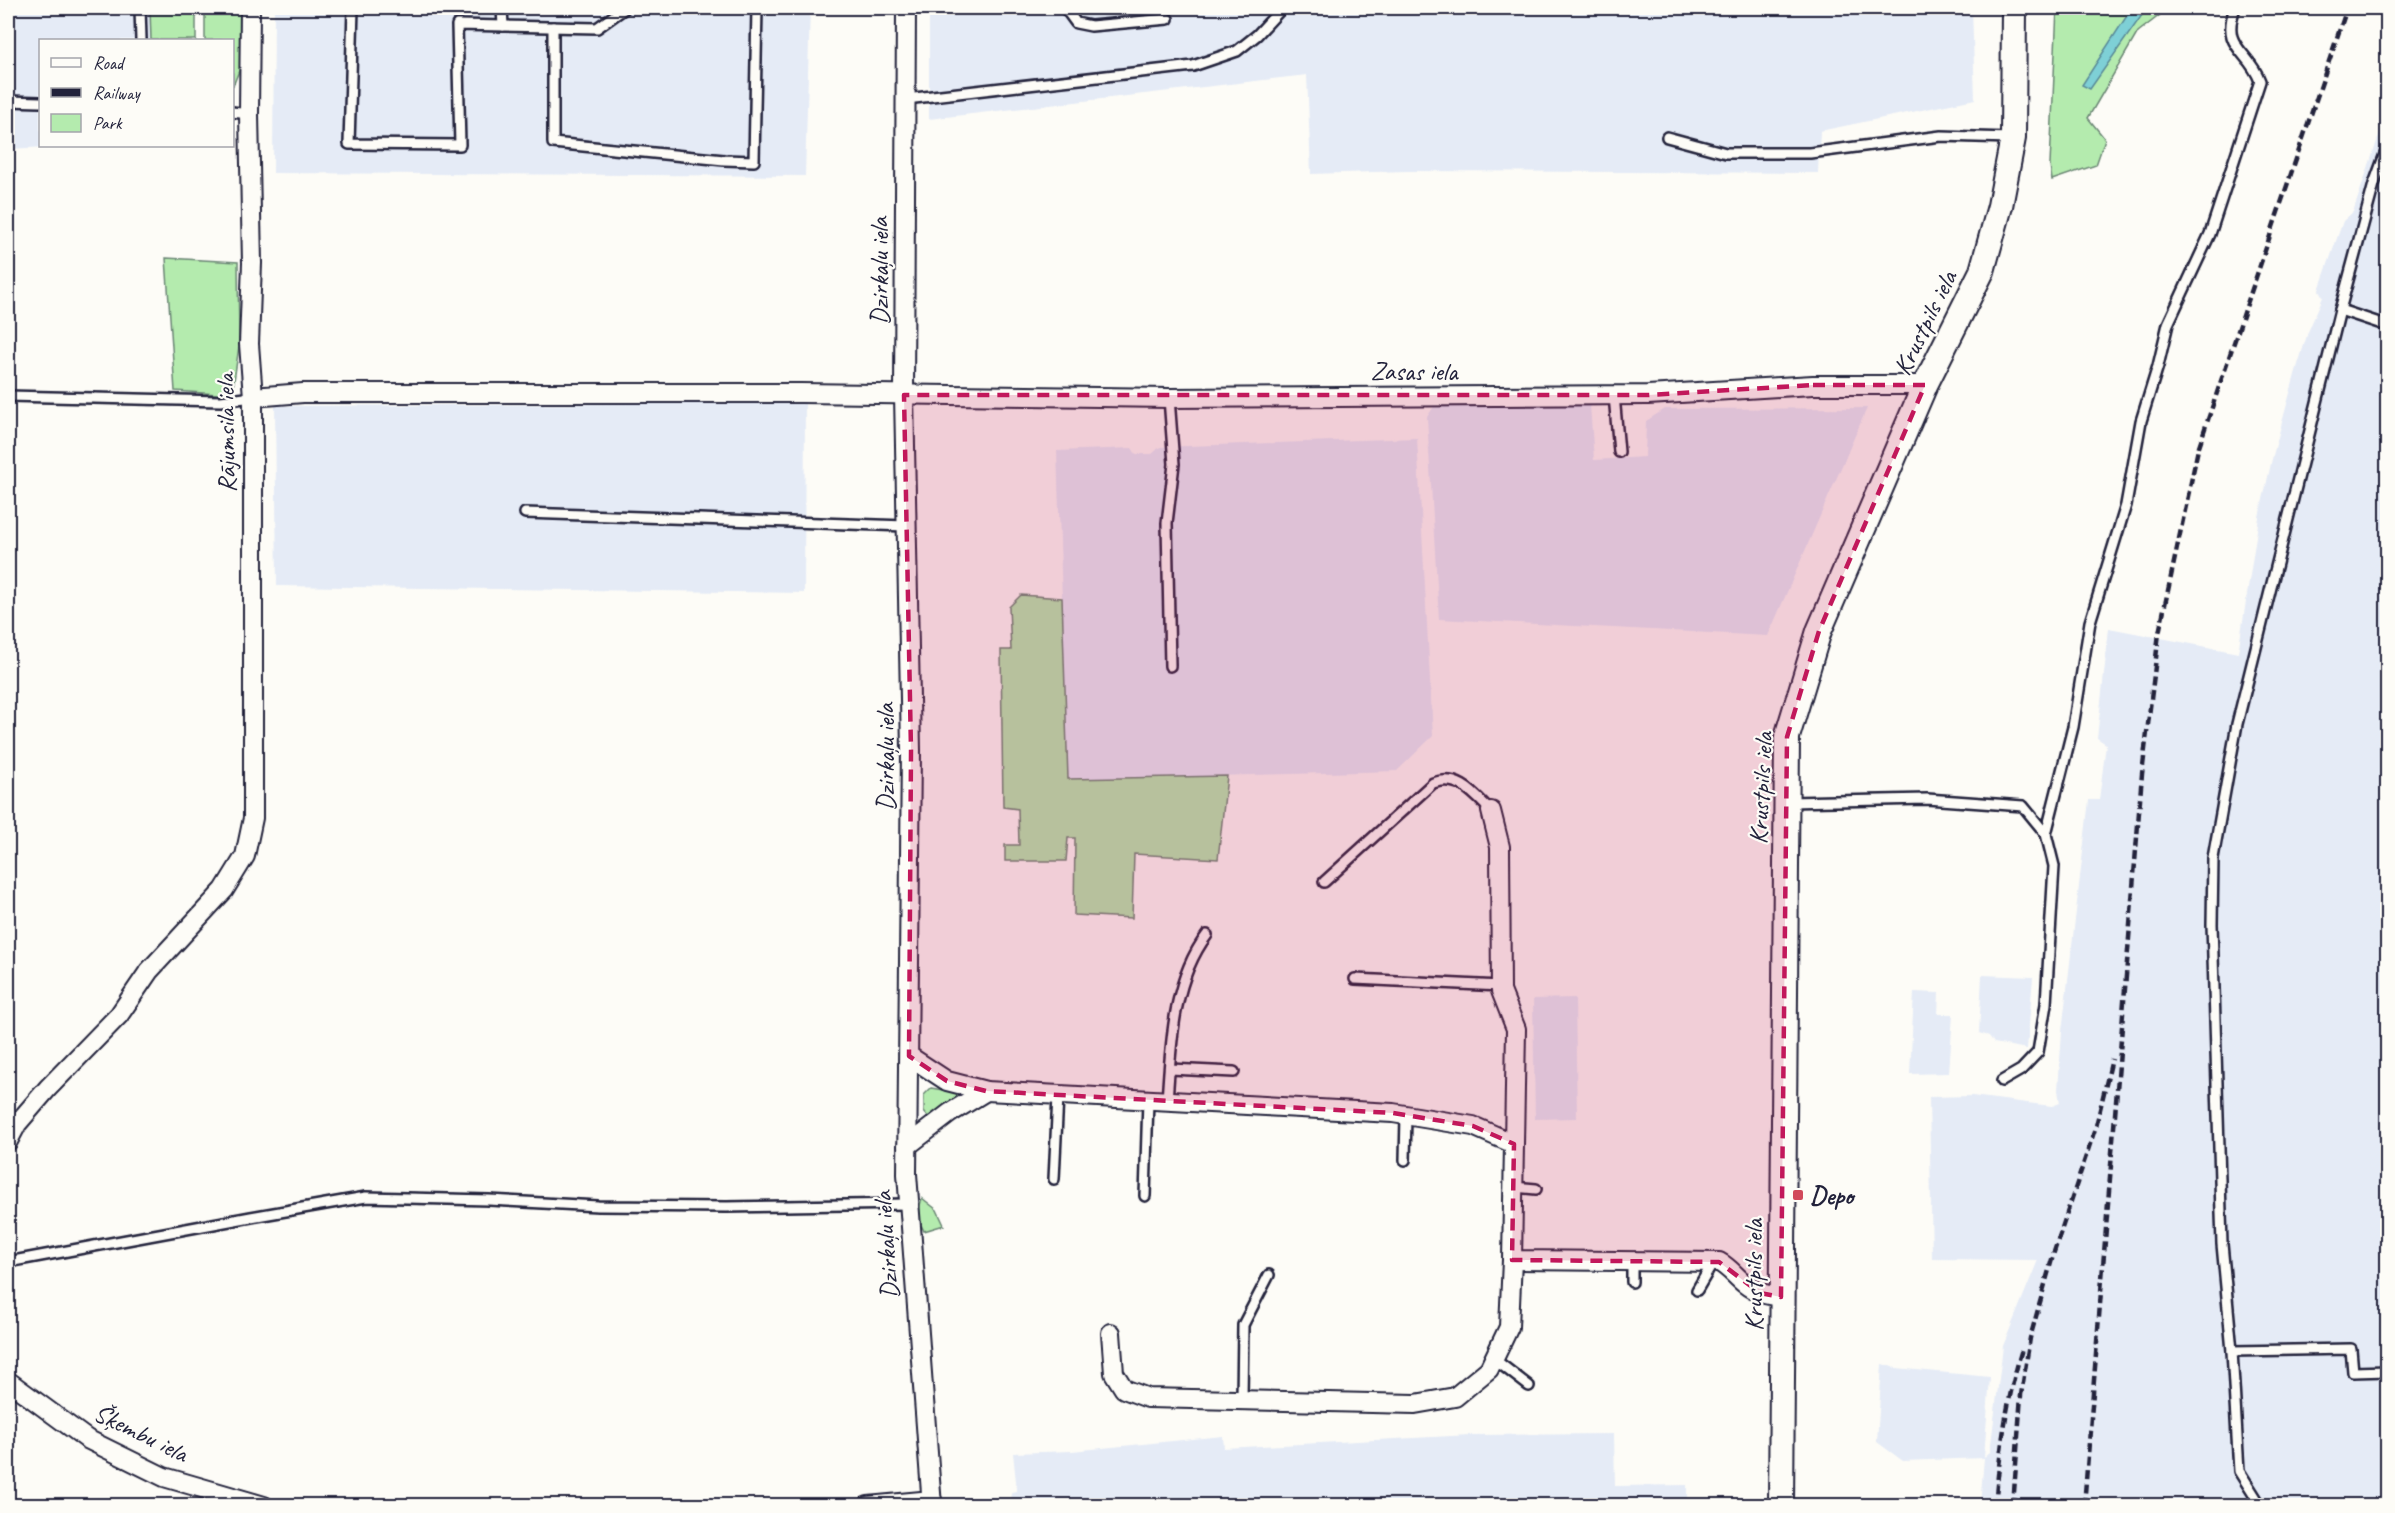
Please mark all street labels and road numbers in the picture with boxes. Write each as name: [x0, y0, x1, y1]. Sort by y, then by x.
street label: Dzirkaļu iela: [863, 215, 896, 325]
street label: Krustpils iela: [1886, 264, 1965, 381]
street label: Zasas iela: [1371, 355, 1459, 388]
street label: Rājumsila iela: [208, 371, 244, 493]
street label: Dzirkaļu iela: [869, 701, 902, 811]
street label: Krustpils iela: [1742, 730, 1780, 845]
street label: Dzirkaļu iela: [866, 1188, 906, 1300]
street label: Krustpils iela: [1737, 1217, 1770, 1331]
street label: Šķembu iela: [89, 1396, 195, 1471]

